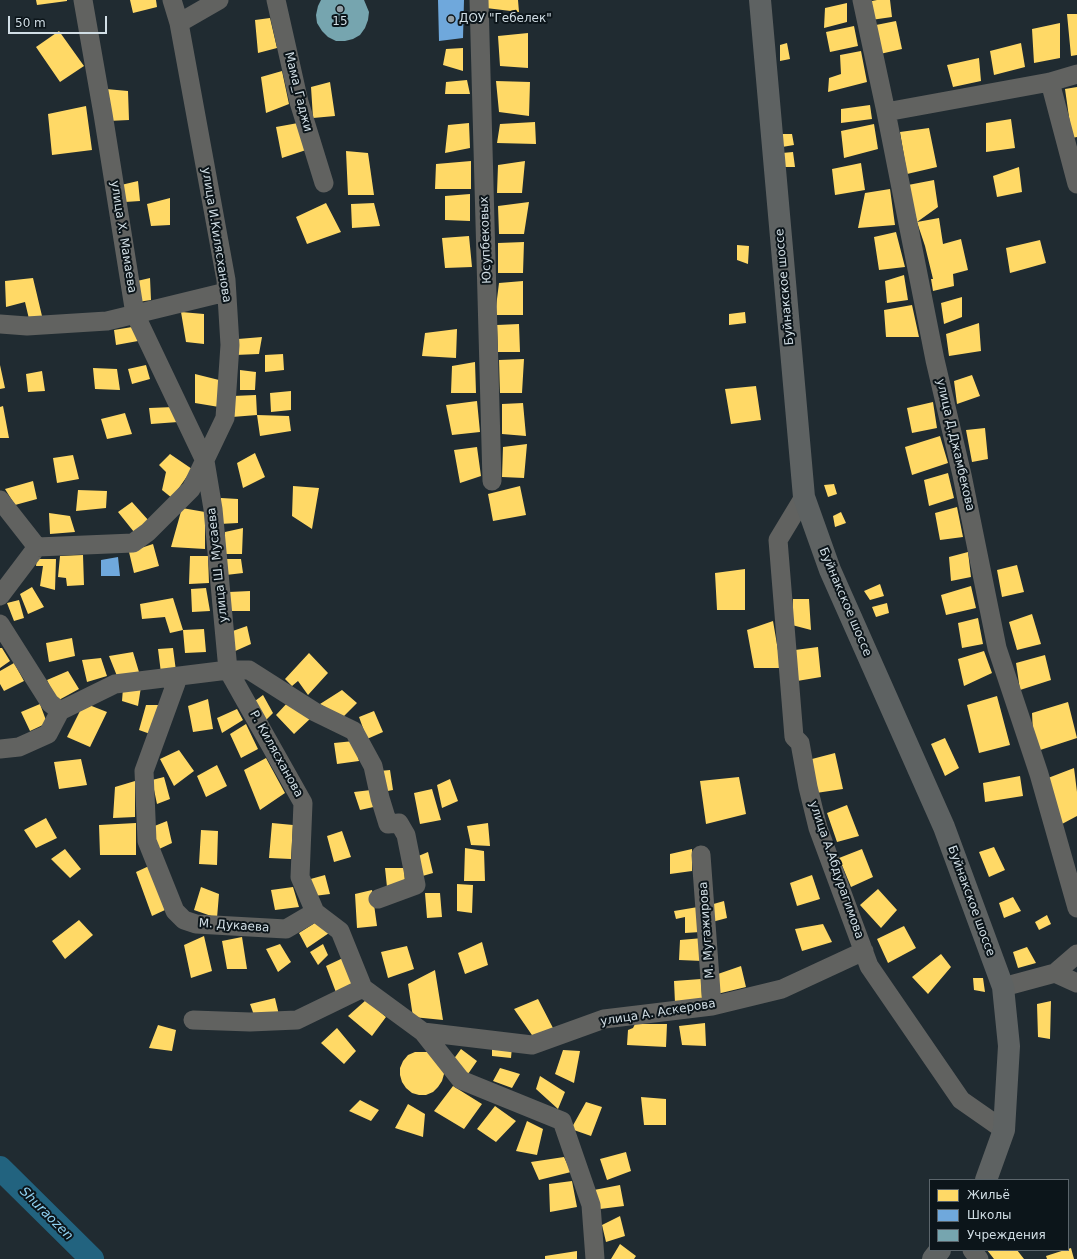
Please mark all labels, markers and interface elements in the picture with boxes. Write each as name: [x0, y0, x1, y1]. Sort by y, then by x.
marker: 15: [335, 4, 345, 14]
scale bar: [10, 8, 109, 34]
place label: ДОУ "Гебелек": [459, 12, 552, 26]
marker: ДОУ "Гебелек": [446, 14, 456, 24]
place label: 15: [332, 15, 348, 29]
text: 50 m: [15, 16, 46, 30]
street label: Мама_Гаджи: [281, 51, 315, 133]
street label: улица И.Килясханова: [198, 166, 234, 304]
street label: улица Х. Мамаева: [107, 180, 139, 294]
street label: Юсупбековых: [477, 196, 495, 284]
street label: Буйнакское шоссе: [773, 228, 797, 346]
street label: улица Д.Джамбекова: [933, 377, 977, 513]
street label: улица Ш. Мусаева: [205, 507, 231, 623]
street label: Буйнакское шоссе: [816, 545, 874, 659]
street label: Р. Килясханова: [246, 708, 306, 800]
street label: улица А.Абдурагимова: [806, 799, 866, 941]
street label: Буйнакское шоссе: [944, 844, 998, 958]
street label: М. Мугажирова: [696, 881, 718, 979]
street label: М. Дукаева: [198, 916, 270, 936]
street label: улица А. Аскерова: [599, 997, 717, 1029]
legend: [929, 1179, 1069, 1251]
water label: Shuraozen: [16, 1184, 76, 1244]
text: Жильё: [967, 1188, 1010, 1202]
text: Школы: [967, 1208, 1012, 1222]
text: Учреждения: [967, 1228, 1046, 1242]

